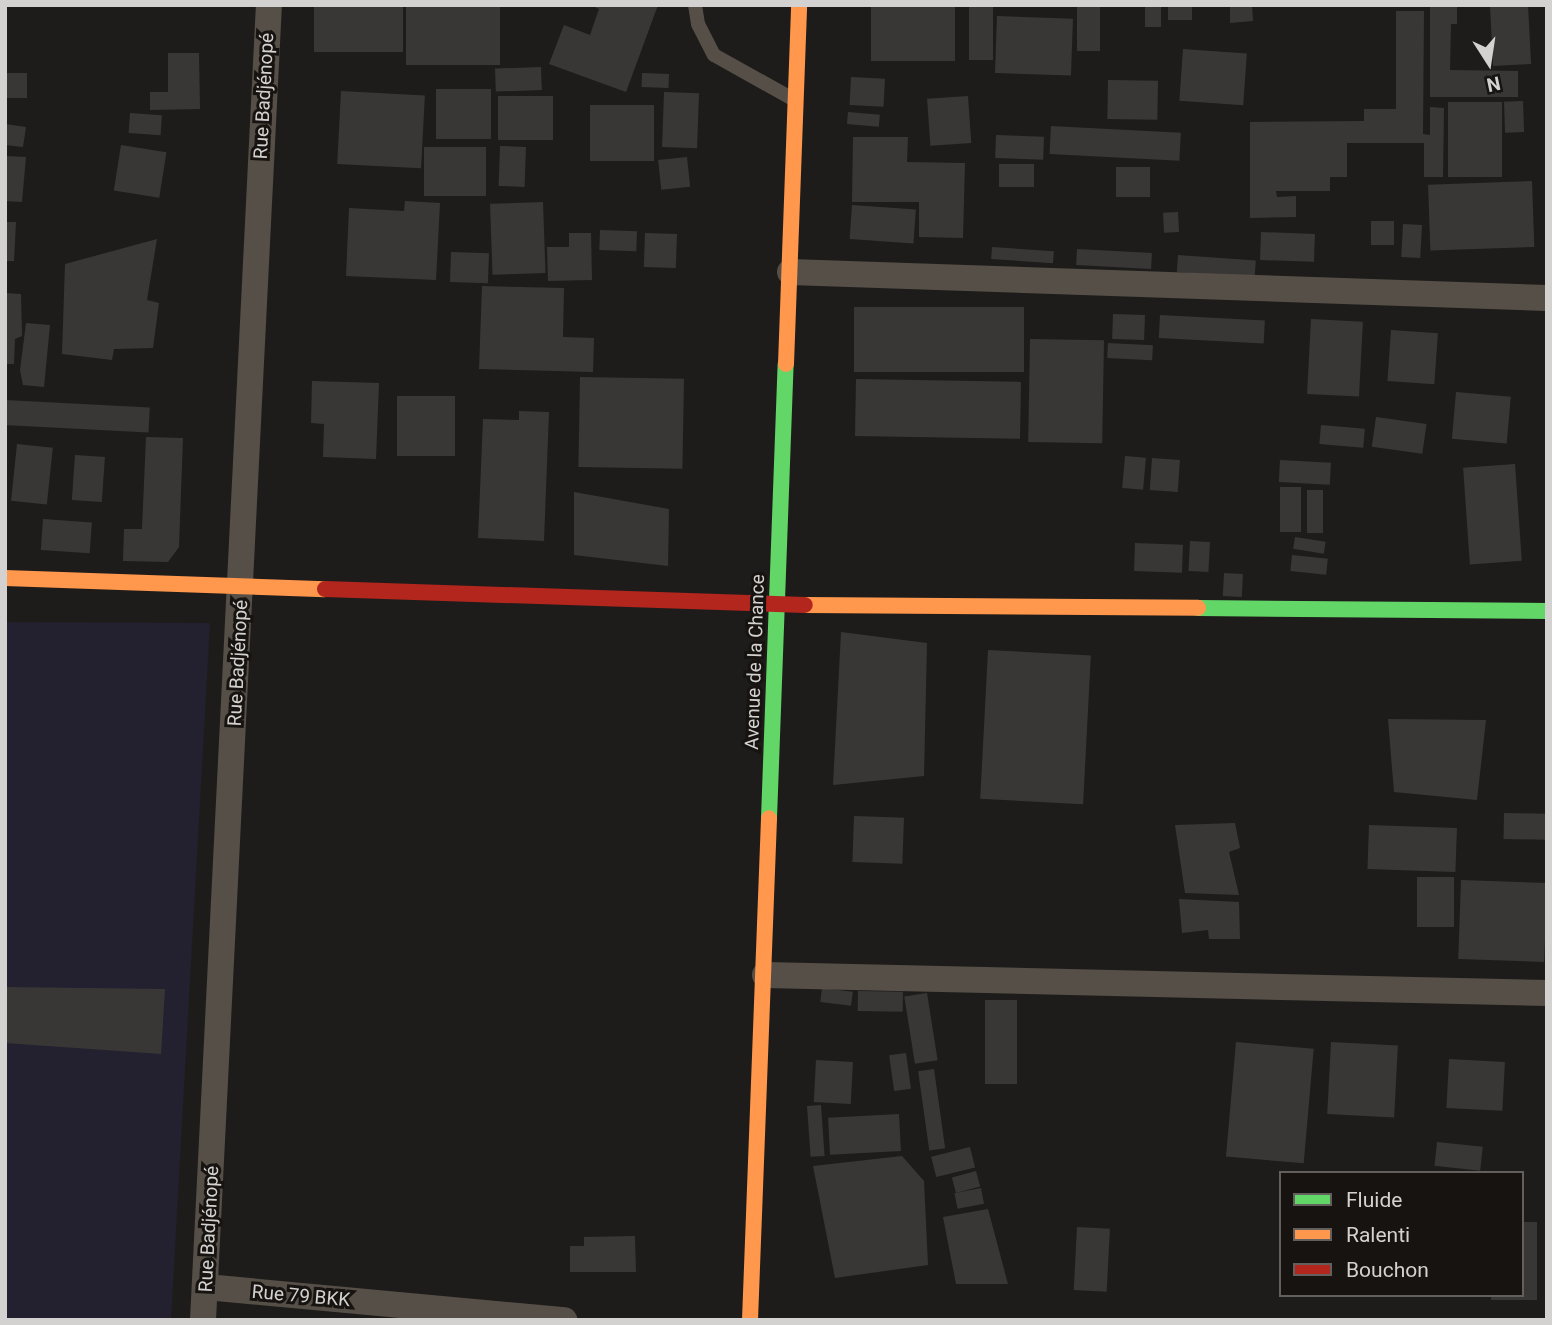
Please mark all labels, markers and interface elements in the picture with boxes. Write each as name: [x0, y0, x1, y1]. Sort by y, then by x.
north arrow: [1454, 28, 1524, 98]
street label: Rue Badjénopé: [249, 32, 279, 160]
text: N: [1485, 71, 1502, 97]
street label: Avenue de la Chance: [741, 574, 769, 750]
street label: Rue Badjénopé: [223, 599, 253, 727]
street label: Rue Badjénopé: [194, 1165, 224, 1293]
legend: [1279, 1171, 1524, 1297]
text: Fluide: [1346, 1188, 1402, 1212]
text: Ralenti: [1346, 1223, 1410, 1247]
text: Bouchon: [1346, 1258, 1429, 1282]
street label: Rue 79 BKK: [251, 1280, 351, 1312]

